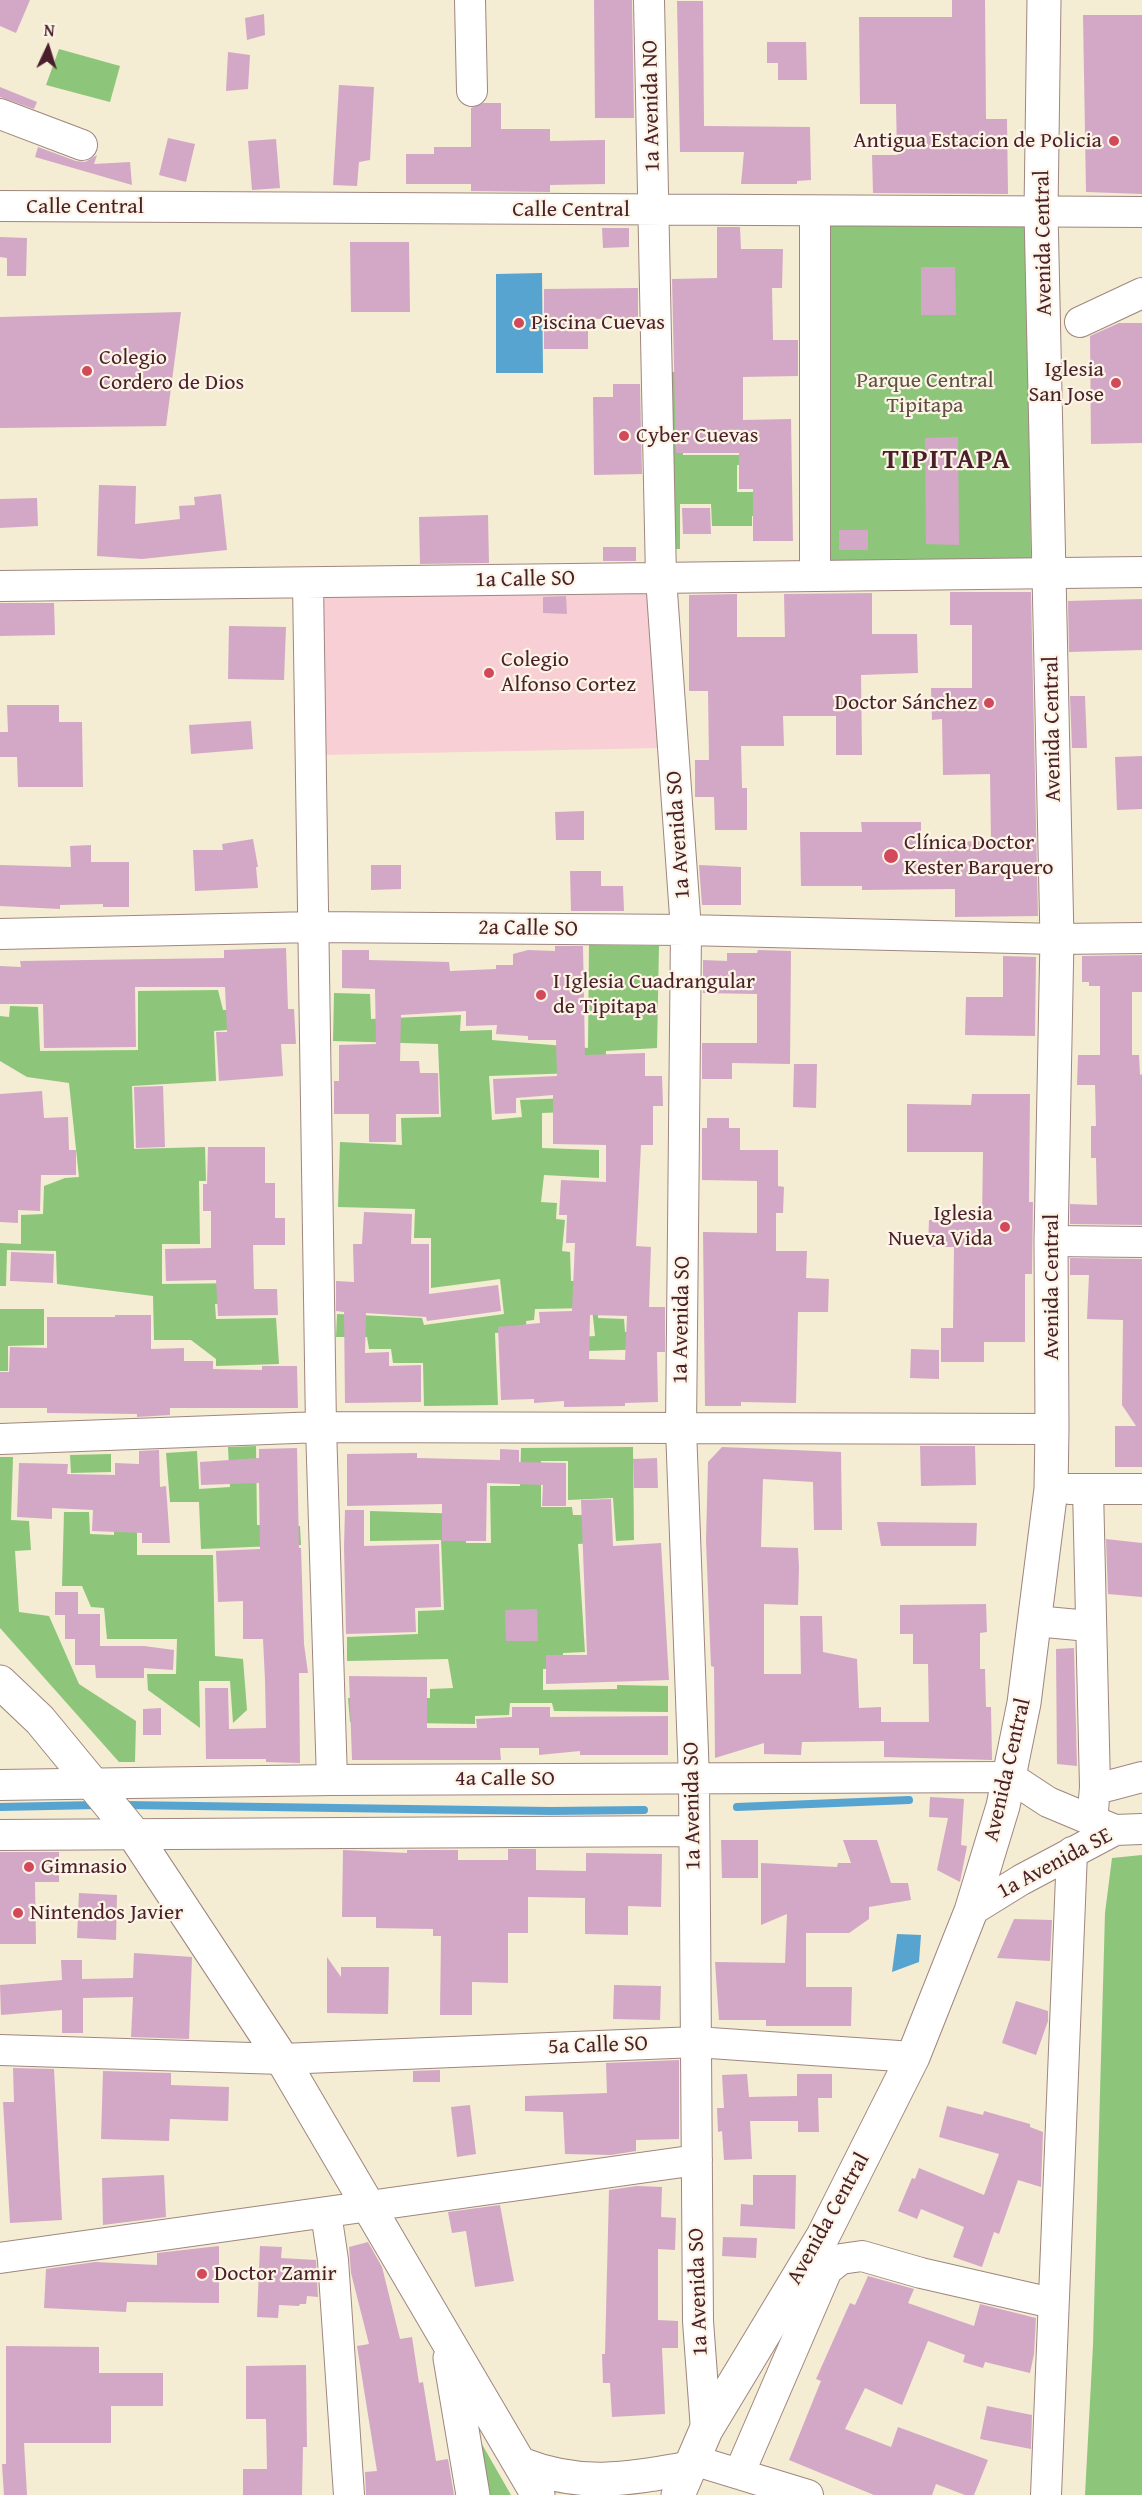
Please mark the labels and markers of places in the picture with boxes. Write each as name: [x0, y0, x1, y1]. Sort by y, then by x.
place label: Antigua Estacion de Policia: [853, 128, 1102, 154]
marker: Antigua Estacion de Policia: [1107, 134, 1121, 148]
place label: Piscina Cuevas: [531, 310, 665, 336]
marker: Piscina Cuevas: [512, 316, 526, 330]
place label: Colegio Cordero de Dios: [99, 345, 244, 396]
place label: Iglesia San Jose: [1028, 357, 1104, 408]
marker: Colegio Cordero de Dios: [80, 364, 94, 378]
marker: Iglesia San Jose: [1109, 376, 1123, 390]
place label: Cyber Cuevas: [636, 423, 758, 449]
marker: Cyber Cuevas: [617, 429, 631, 443]
place label: Colegio Alfonso Cortez: [501, 647, 636, 698]
marker: Colegio Alfonso Cortez: [482, 666, 496, 680]
place label: Doctor Sánchez: [835, 690, 977, 716]
marker: Doctor Sánchez: [982, 696, 996, 710]
place label: Clínica Doctor Kester Barquero: [904, 830, 1053, 882]
marker: Clínica Doctor Kester Barquero: [882, 847, 900, 865]
place label: I Iglesia Cuadrangular de Tipitapa: [553, 969, 755, 1020]
marker: I Iglesia Cuadrangular de Tipitapa: [534, 988, 548, 1002]
place label: Iglesia Nueva Vida: [888, 1201, 993, 1252]
marker: Iglesia Nueva Vida: [998, 1220, 1012, 1234]
place label: Gimnasio: [41, 1854, 127, 1880]
marker: Gimnasio: [22, 1860, 36, 1874]
place label: Nintendos Javier: [30, 1900, 183, 1926]
marker: Nintendos Javier: [11, 1906, 25, 1920]
place label: Doctor Zamir: [214, 2261, 337, 2287]
marker: Doctor Zamir: [195, 2267, 209, 2281]

